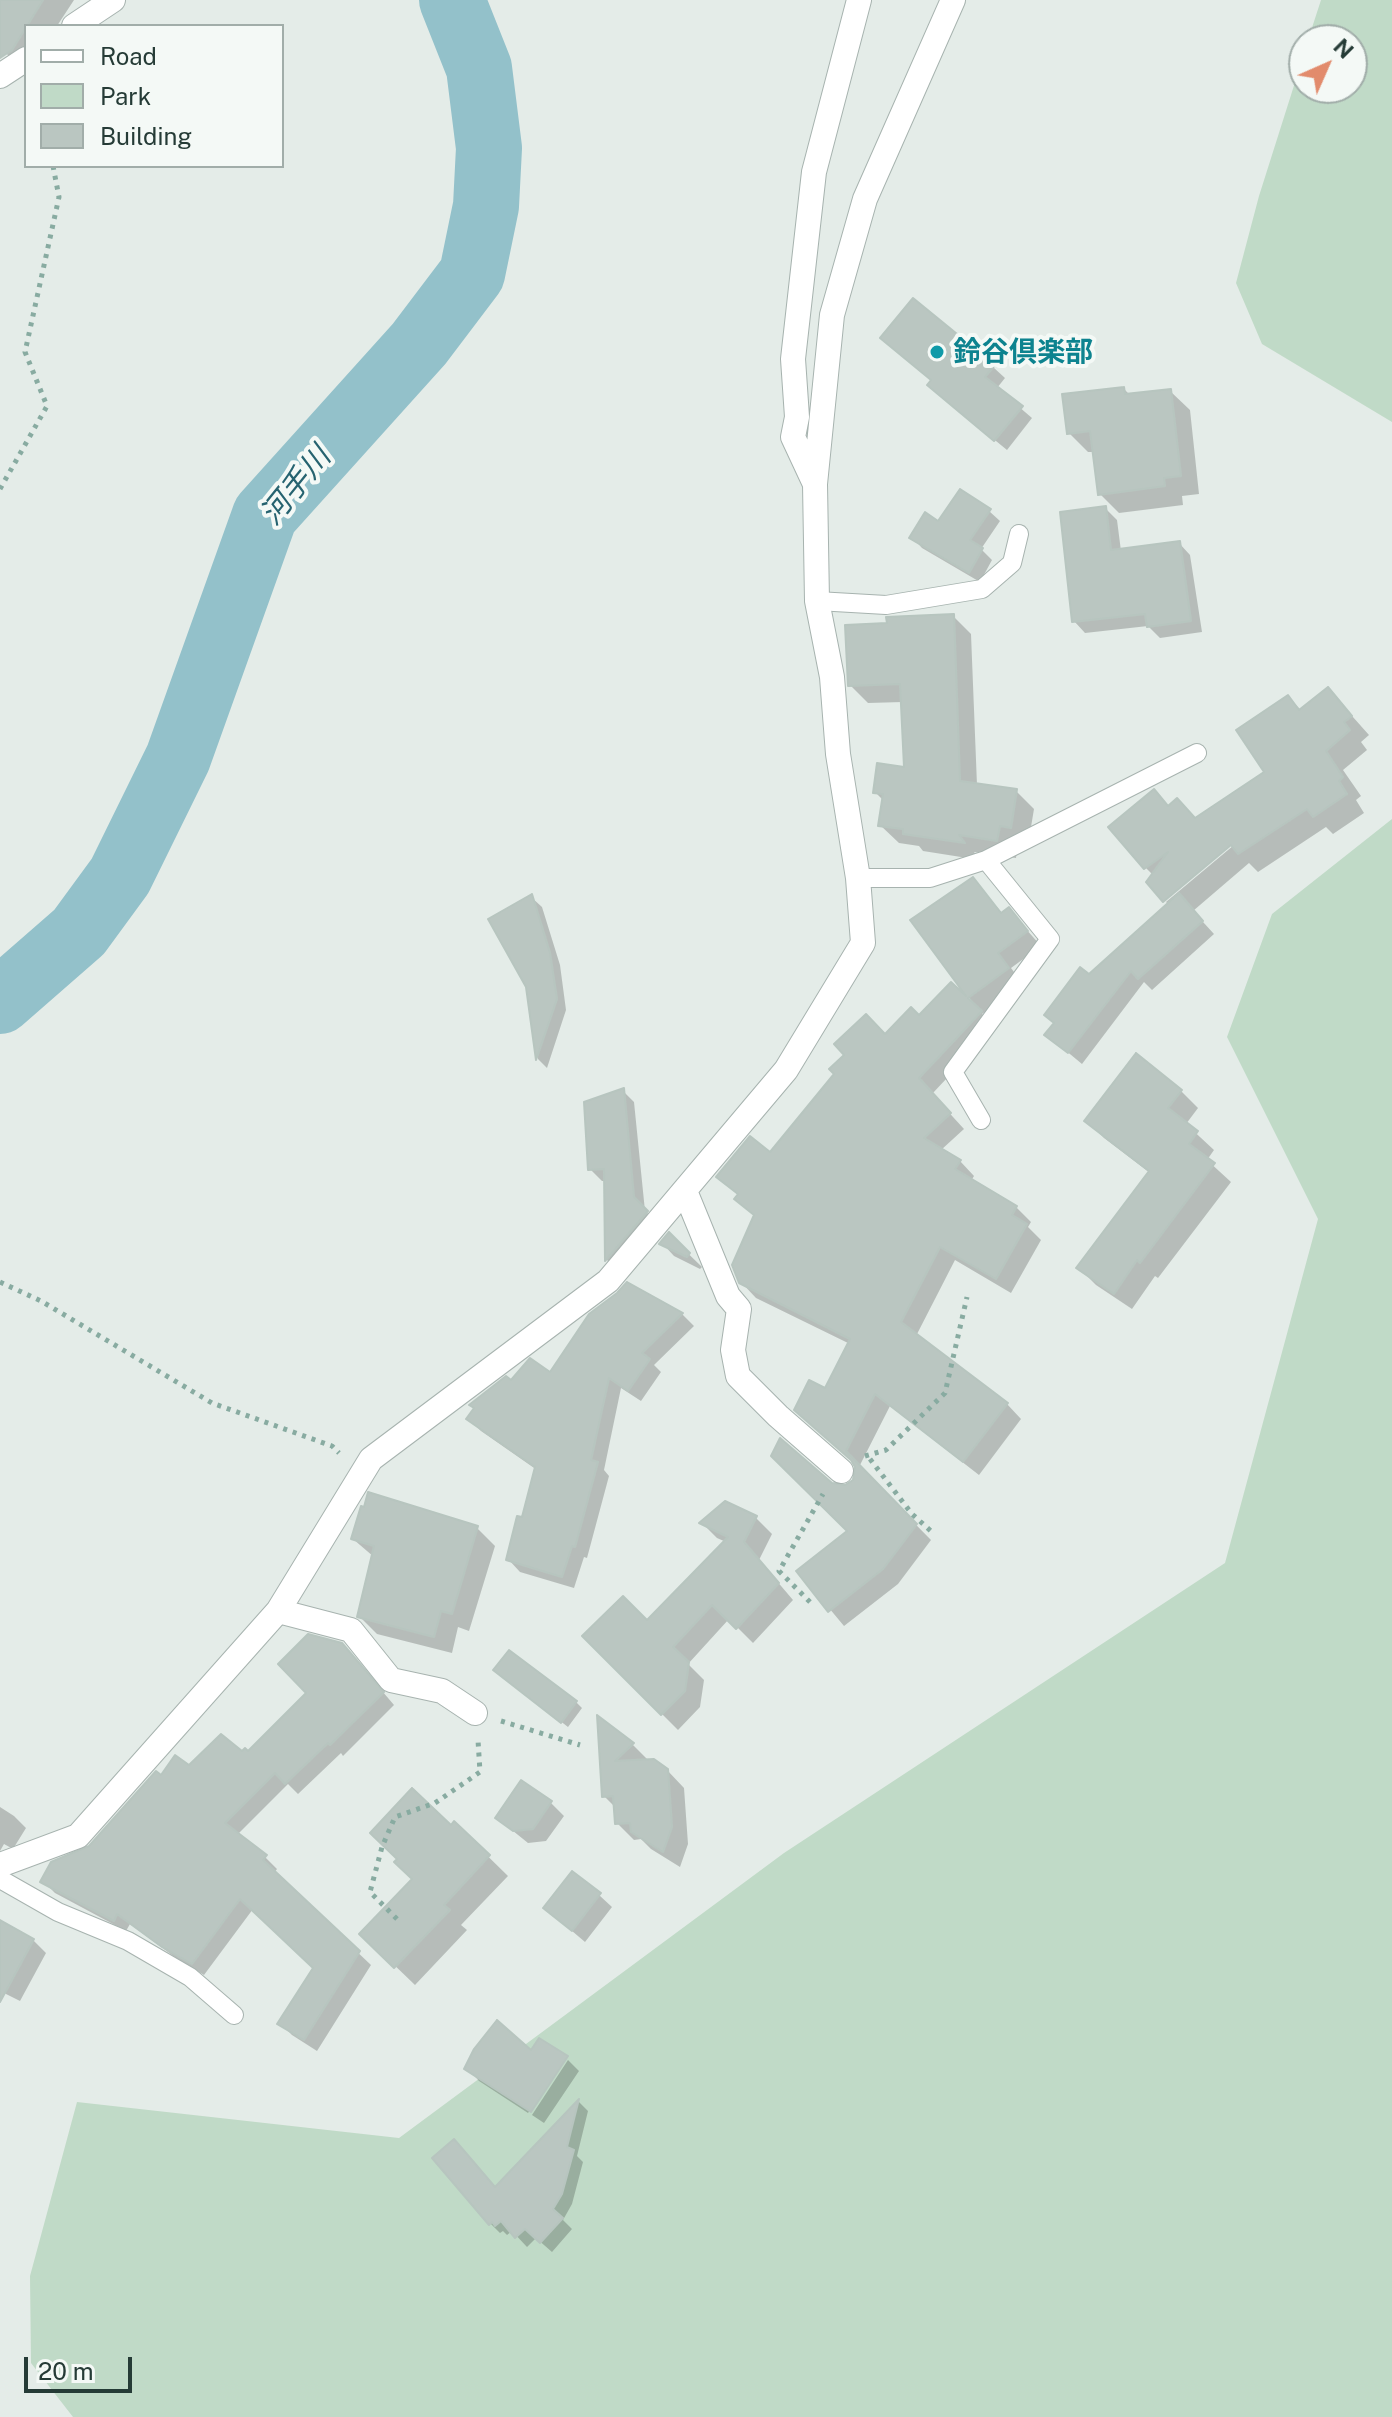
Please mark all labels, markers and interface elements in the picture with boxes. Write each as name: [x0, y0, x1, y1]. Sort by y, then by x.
legend: [24, 24, 284, 168]
north arrow: [1288, 24, 1368, 104]
text: N: [1328, 33, 1359, 64]
text: Road: [100, 42, 157, 70]
text: Park: [100, 82, 151, 110]
text: Building: [100, 122, 192, 150]
place label: 鈴谷倶楽部: [953, 335, 1093, 369]
marker: 鈴谷倶楽部: [928, 343, 946, 361]
water label: 河手川: [254, 440, 338, 532]
scale bar: [28, 2341, 136, 2391]
text: 20 m: [38, 2357, 94, 2385]

